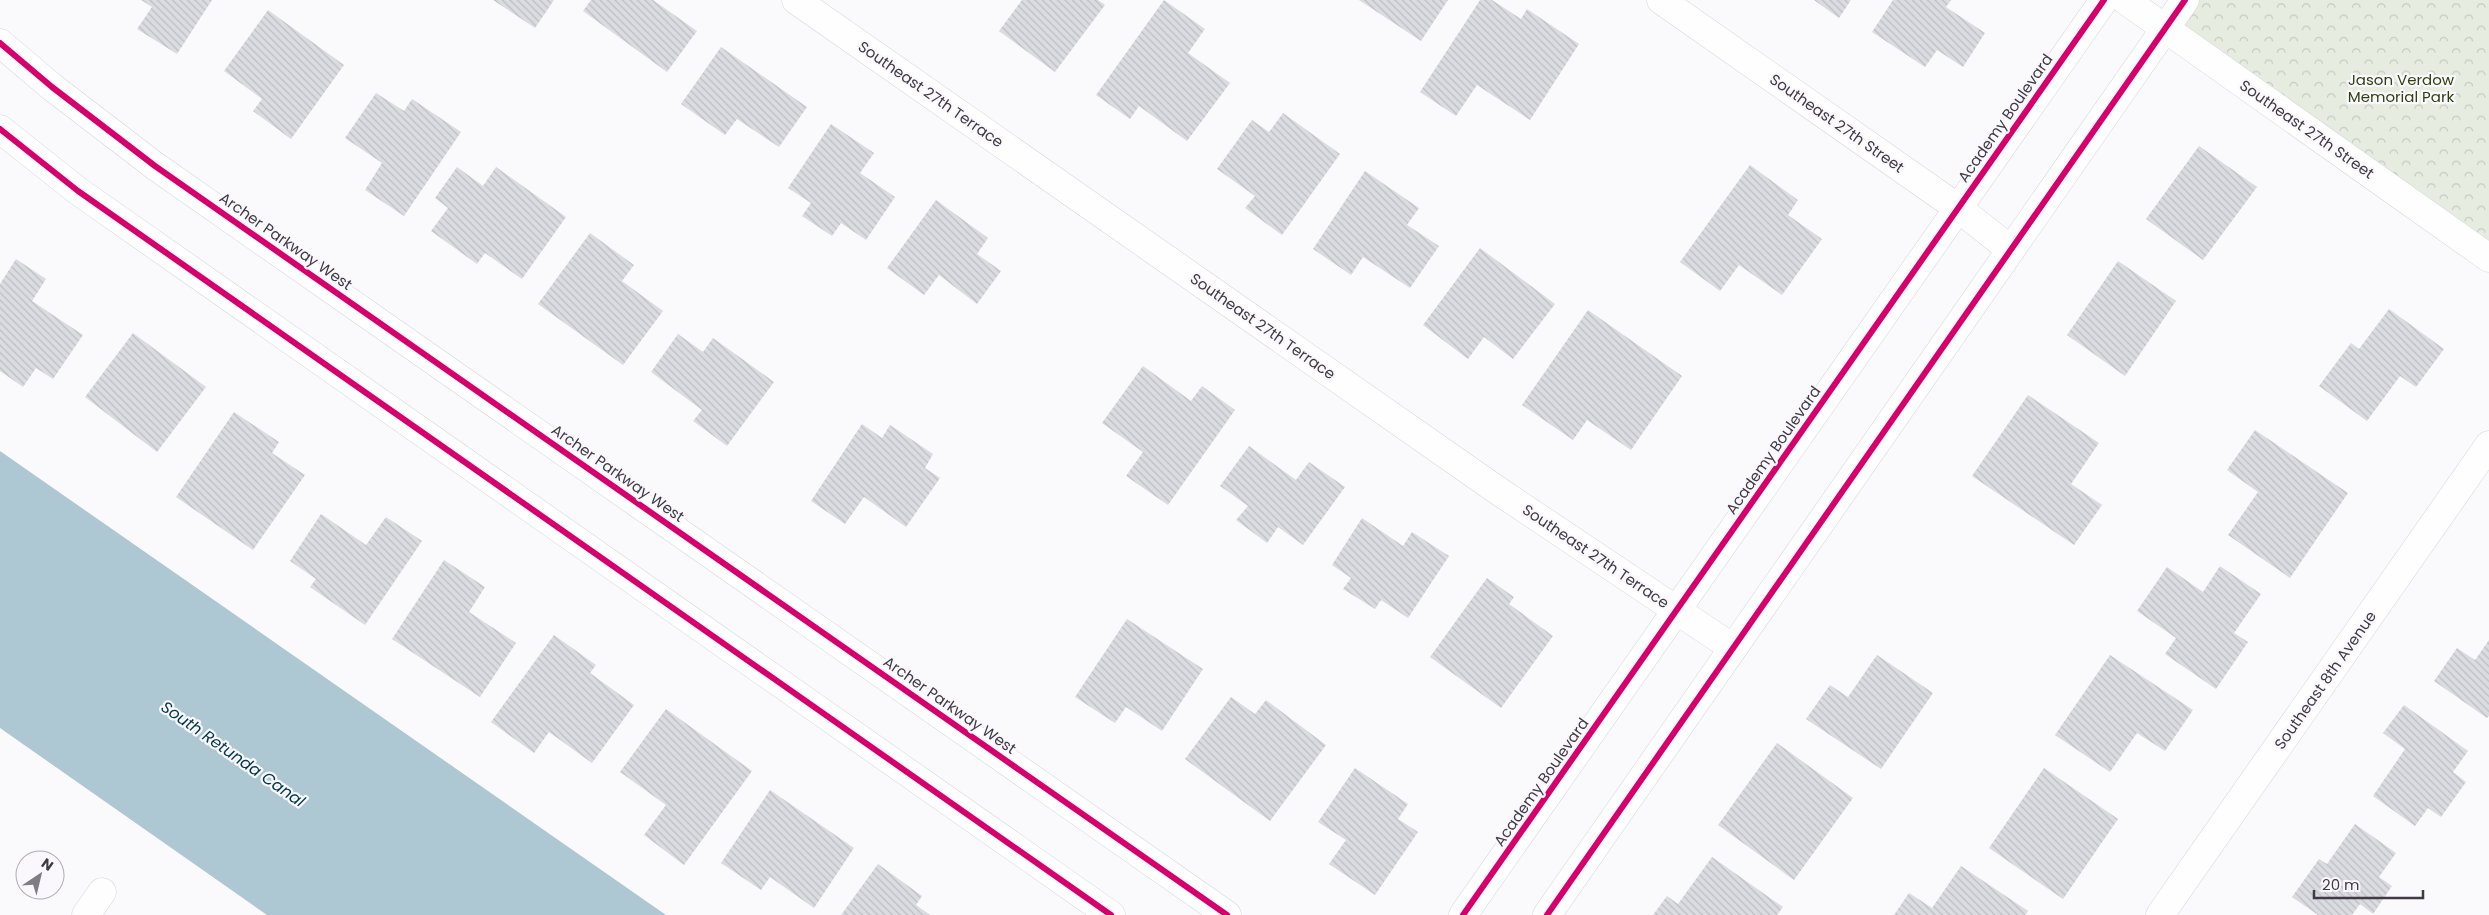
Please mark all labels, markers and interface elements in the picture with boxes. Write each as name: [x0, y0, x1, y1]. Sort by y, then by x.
street label: Southeast 27th Terrace: [854, 36, 1008, 152]
street label: Academy Boulevard: [1953, 50, 2057, 186]
street label: Southeast 27th Street: [1766, 69, 1908, 177]
park label: Jason Verdow Memorial Park: [2348, 69, 2455, 107]
street label: Southeast 27th Street: [2236, 75, 2378, 183]
street label: Archer Parkway West: [215, 187, 357, 295]
street label: Southeast 27th Terrace: [1186, 268, 1340, 384]
street label: Academy Boulevard: [1721, 382, 1825, 518]
street label: Archer Parkway West: [547, 419, 689, 527]
street label: Southeast 27th Terrace: [1518, 499, 1674, 613]
street label: Southeast 8th Avenue: [2269, 607, 2381, 753]
street label: Archer Parkway West: [879, 651, 1021, 759]
water label: South Retunda Canal: [156, 695, 310, 813]
street label: Academy Boulevard: [1489, 714, 1593, 850]
north arrow: [15, 850, 65, 900]
text: N: [37, 853, 58, 876]
scale bar: [2314, 868, 2423, 900]
text: 20 m: [2322, 874, 2360, 895]

